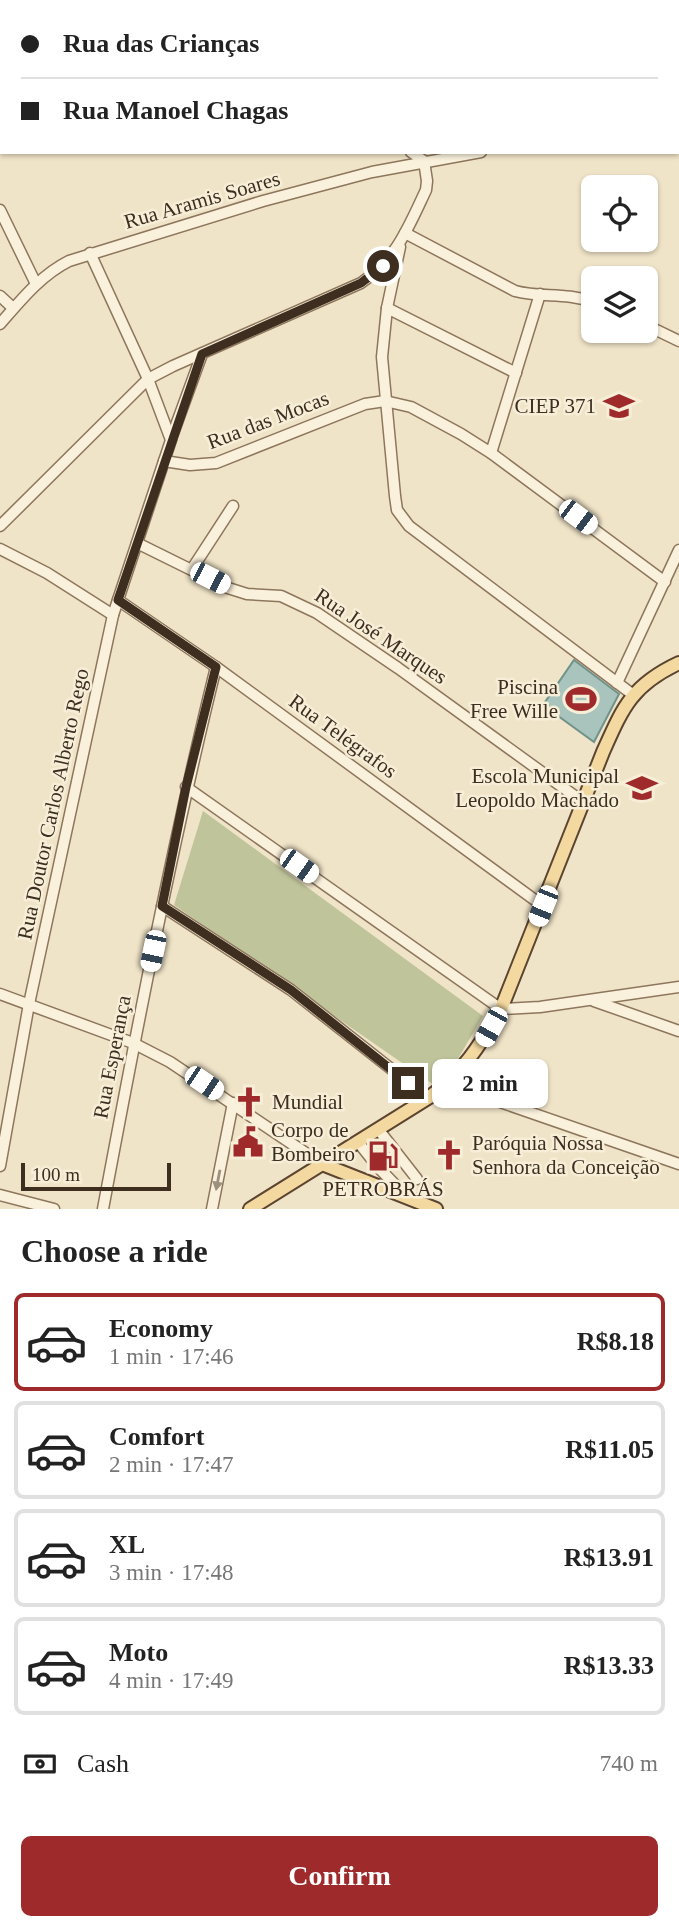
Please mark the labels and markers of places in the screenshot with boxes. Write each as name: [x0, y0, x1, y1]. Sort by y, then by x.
school or university icon: CIEP 371: [602, 389, 636, 423]
place label: CIEP 371: [515, 394, 596, 418]
place label: Piscina Free Wille: [470, 675, 559, 723]
sports icon: Piscina Free Wille: [564, 682, 598, 716]
place label: Escola Municipal Leopoldo Machado: [455, 764, 619, 812]
school or university icon: Escola Municipal Leopoldo Machado: [625, 771, 659, 805]
church icon: Mundial: [232, 1085, 266, 1119]
place label: Mundial: [272, 1090, 343, 1114]
place label: Corpo de Bombeiro: [271, 1118, 355, 1166]
public building icon: Corpo de Bombeiro: [231, 1125, 265, 1159]
place label: Paróquia Nossa Senhora da Conceição: [472, 1131, 660, 1179]
church icon: Paróquia Nossa Senhora da Conceição: [432, 1138, 466, 1172]
fuel station icon: PETROBRÁS: [366, 1139, 400, 1173]
place label: PETROBRÁS: [322, 1177, 444, 1201]

